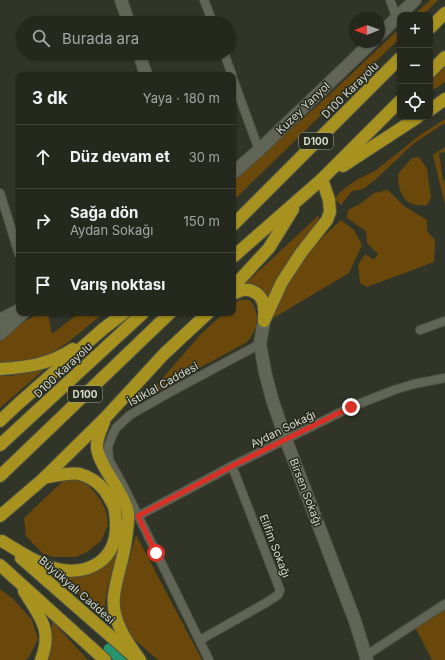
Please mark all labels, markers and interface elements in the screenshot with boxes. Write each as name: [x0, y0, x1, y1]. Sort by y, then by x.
north arrow: [349, 12, 385, 48]
map controls: [397, 12, 433, 120]
button: +: [397, 12, 433, 48]
search box: [16, 16, 236, 60]
icon: search: [30, 27, 52, 49]
text: Burada ara: [62, 29, 139, 48]
button: −: [397, 48, 433, 84]
street label: D100 Karayolu: [319, 59, 381, 121]
street label: Kuzey Yanyol: [273, 79, 333, 137]
button: locate: [397, 84, 433, 120]
text: 3 dk: [32, 88, 68, 108]
text: Yaya · 180 m: [143, 90, 220, 106]
road number: D100: [299, 133, 333, 149]
icon: ahead: [32, 146, 54, 168]
text: Düz devam et: [70, 147, 170, 166]
text: 30 m: [189, 149, 220, 165]
text: Sağa dön: [70, 203, 138, 222]
icon: right: [32, 210, 54, 232]
text: 150 m: [184, 213, 220, 229]
text: Aydan Sokağı: [70, 222, 153, 238]
icon: arrive: [32, 274, 54, 296]
text: Varış noktası: [70, 275, 165, 294]
street label: D100 Karayolu: [31, 340, 95, 400]
street label: İstiklal Caddesi: [125, 359, 201, 409]
road number: D100: [68, 386, 102, 402]
route end: [342, 398, 360, 416]
street label: Aydan Sokağı: [248, 407, 318, 451]
street label: Birsen Sokağı: [287, 456, 325, 528]
street label: Elifim Sokağı: [257, 512, 293, 580]
route start: [147, 544, 165, 562]
street label: Büyükyalı Caddesi: [36, 553, 118, 627]

